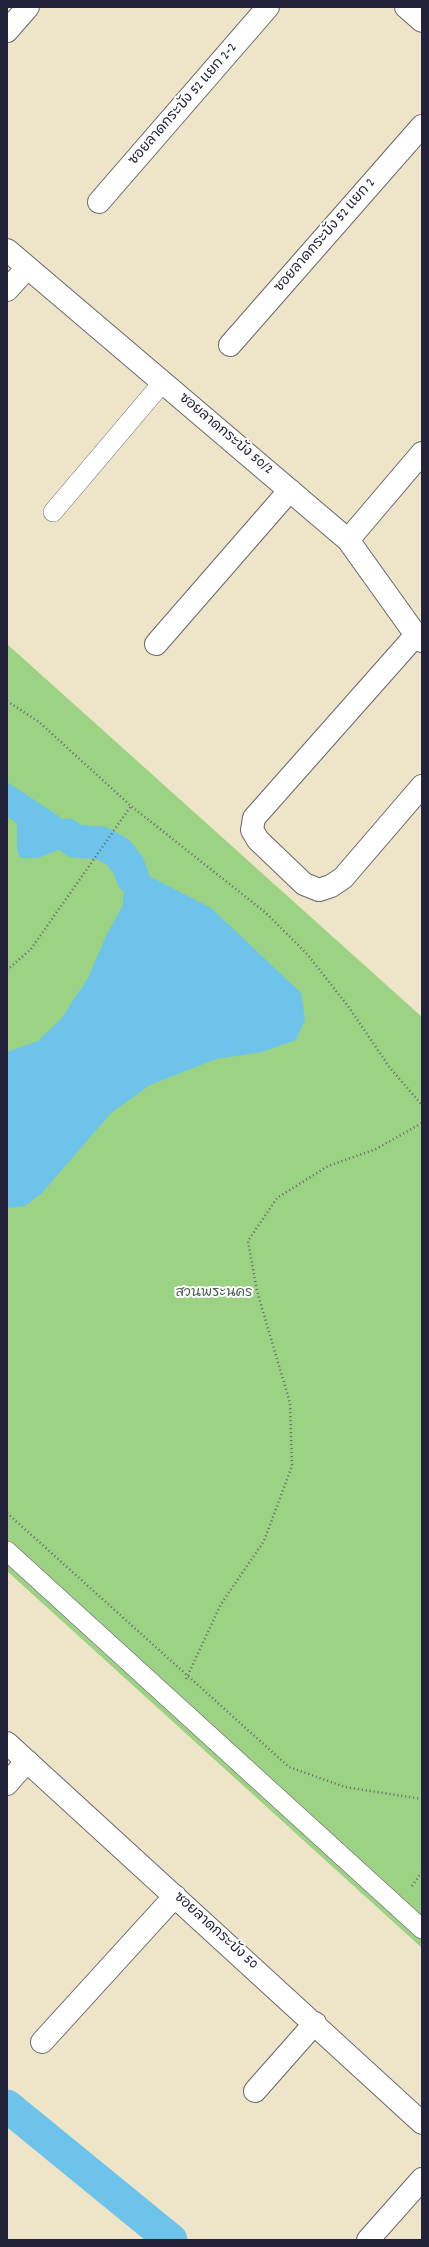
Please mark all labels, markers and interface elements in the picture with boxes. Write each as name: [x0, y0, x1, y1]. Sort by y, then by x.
street label: ซอยลาดกระบัง 52 แยก 2-2: [126, 40, 242, 170]
street label: ซอยลาดกระบัง 52 แยก 2: [272, 175, 380, 297]
street label: ซอยลาดกระบัง 50/2: [175, 391, 275, 479]
park label: สวนพระนคร: [176, 1286, 252, 1302]
street label: ซอยลาดกระบัง 50: [169, 1890, 261, 1974]

